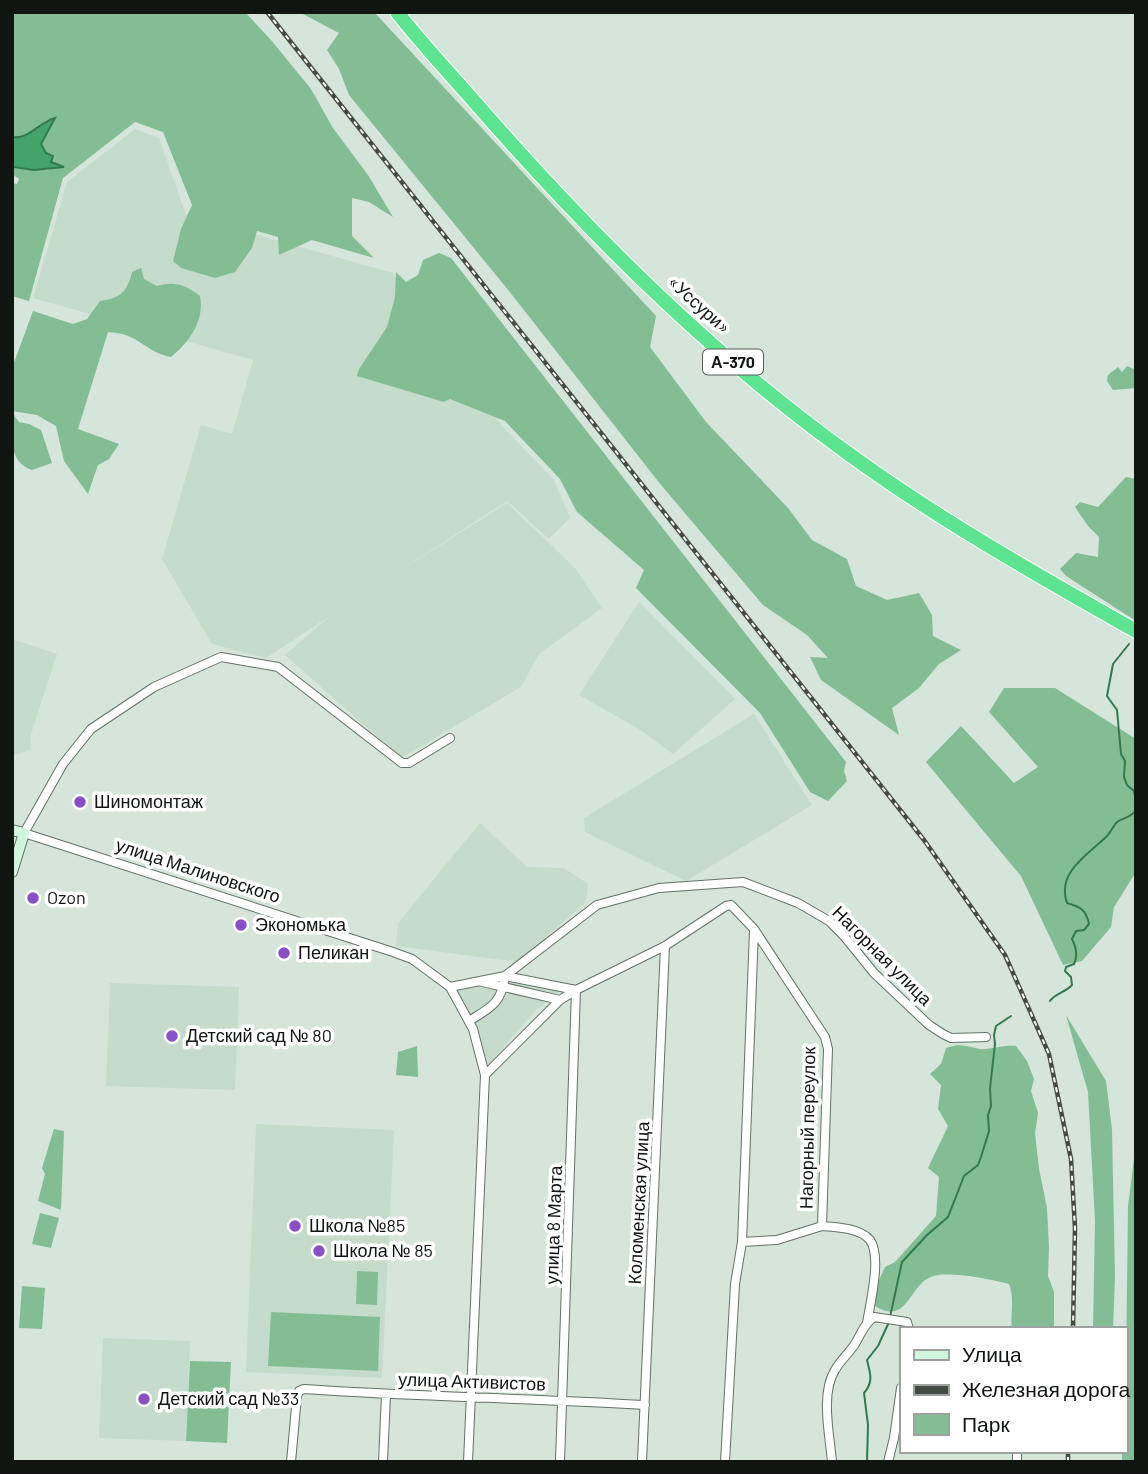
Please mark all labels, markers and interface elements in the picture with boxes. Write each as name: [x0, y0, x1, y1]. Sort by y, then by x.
street label: «Уссури»: [664, 270, 735, 338]
road number: А-370: [703, 350, 763, 374]
place label: Шиномонтаж: [94, 790, 203, 812]
marker: Шиномонтаж: [72, 794, 88, 810]
street label: улица Малиновского: [113, 833, 283, 907]
place label: Ozon: [47, 886, 86, 908]
marker: Ozon: [25, 890, 41, 906]
street label: Нагорная улица: [828, 901, 938, 1010]
place label: Экономька: [255, 913, 347, 935]
marker: Экономька: [233, 917, 249, 933]
place label: Пеликан: [298, 941, 369, 963]
marker: Пеликан: [276, 945, 292, 961]
place label: Детский сад № 80: [186, 1024, 332, 1046]
marker: Детский сад № 80: [164, 1028, 180, 1044]
street label: Нагорный переулок: [795, 1046, 819, 1209]
street label: Коломенская улица: [623, 1120, 653, 1285]
street label: улица 8 Марта: [540, 1164, 566, 1285]
place label: Школа №85: [309, 1214, 405, 1236]
marker: Школа №85: [287, 1218, 303, 1234]
place label: Школа № 85: [333, 1239, 433, 1261]
marker: Школа № 85: [311, 1243, 327, 1259]
legend: [900, 1327, 1127, 1453]
text: Улица: [962, 1341, 1022, 1366]
street label: улица Активистов: [398, 1367, 546, 1395]
text: Железная дорога: [962, 1376, 1131, 1401]
place label: Детский сад №33: [158, 1387, 299, 1409]
marker: Детский сад №33: [136, 1391, 152, 1407]
text: Парк: [962, 1411, 1010, 1436]

